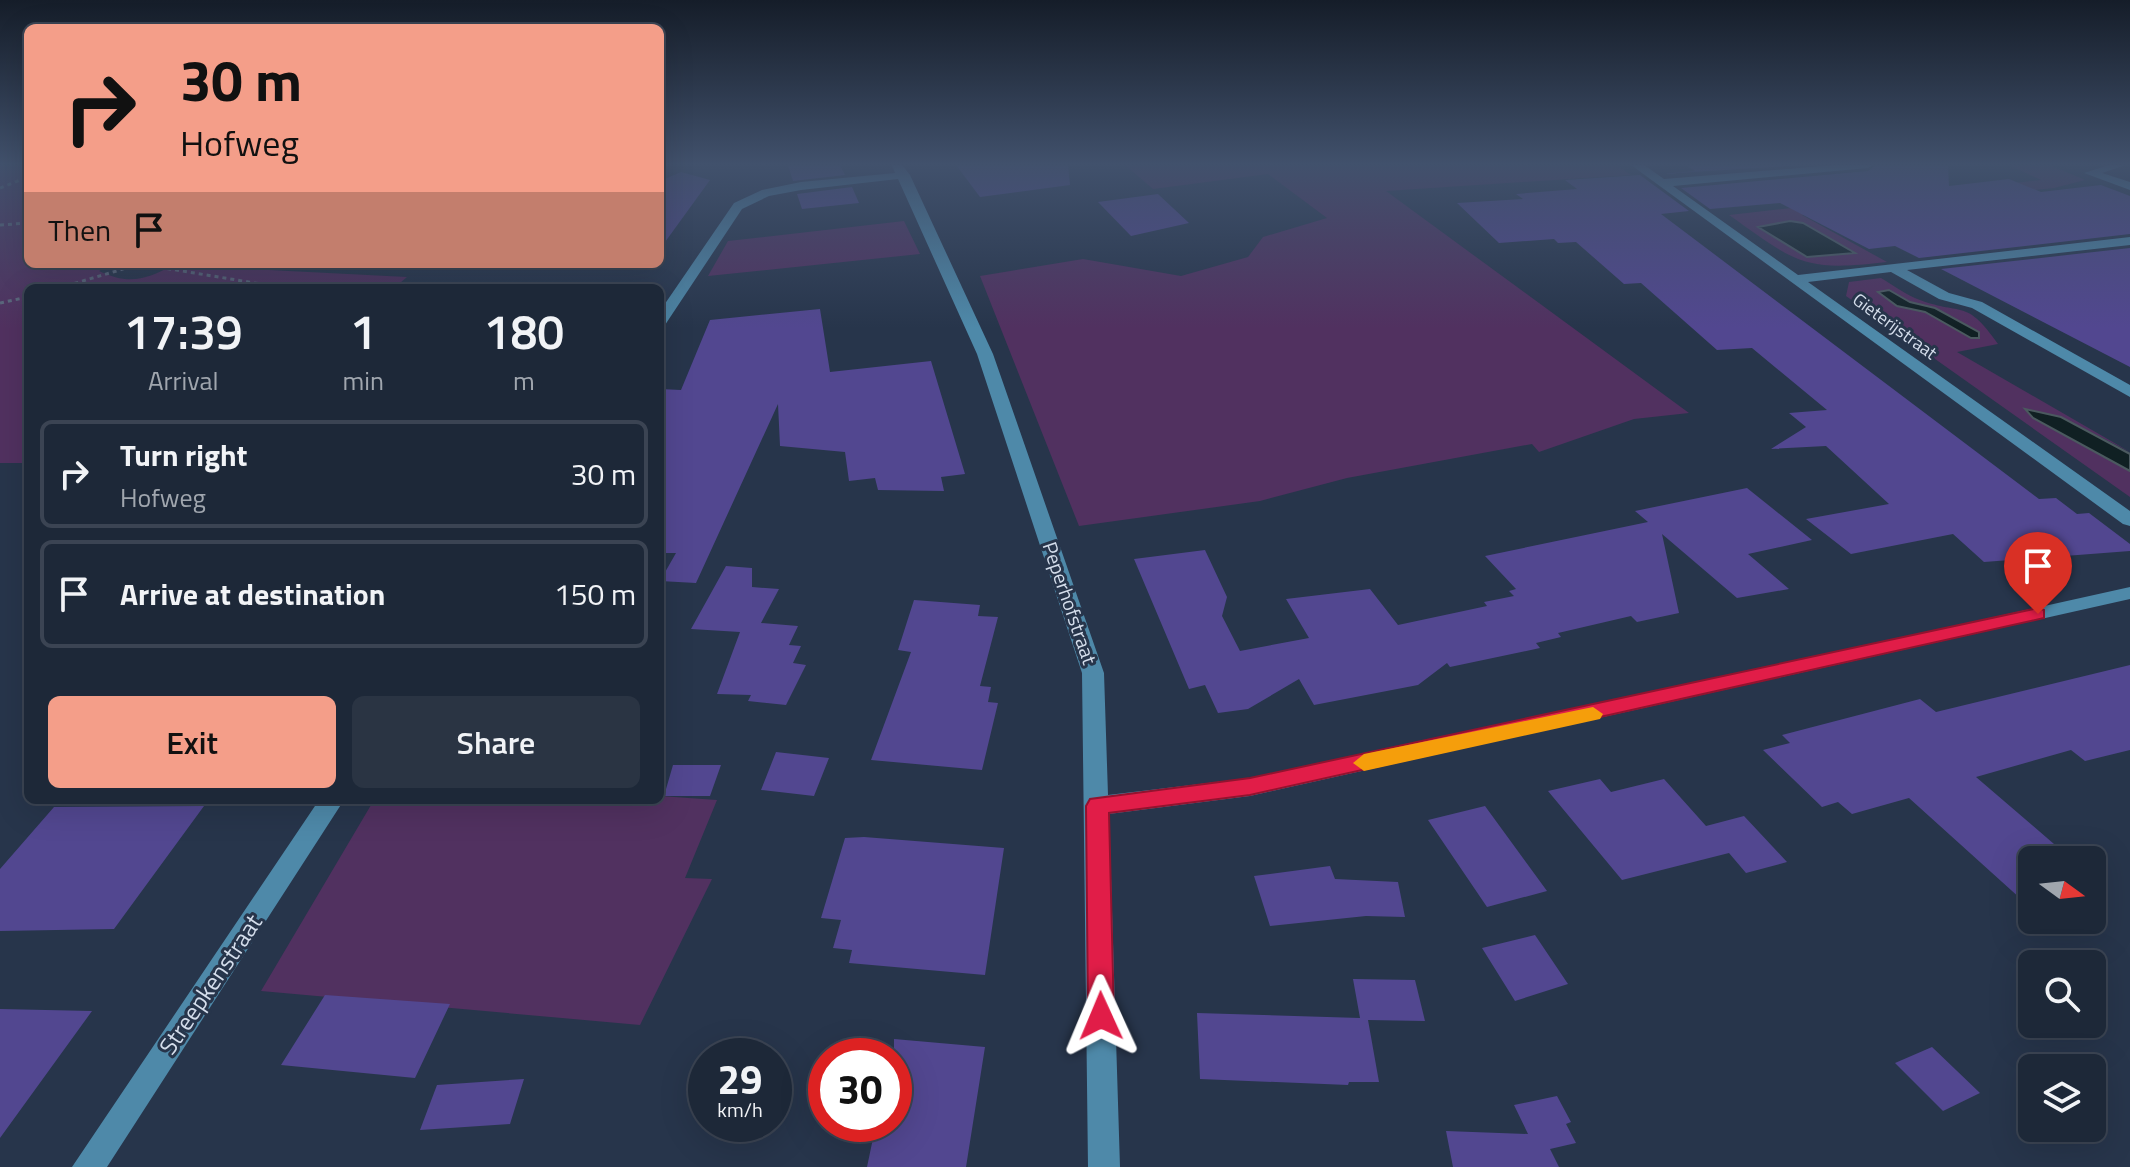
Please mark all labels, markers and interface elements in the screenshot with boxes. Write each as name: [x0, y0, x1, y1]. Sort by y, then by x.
text: 30 m: [180, 38, 302, 123]
icon: right: [48, 56, 152, 160]
text: Hofweg: [180, 115, 299, 170]
text: Then: [48, 207, 111, 253]
icon: arrive: [127, 208, 171, 252]
street label: Gieterijstraat: [1847, 286, 1943, 366]
text: 17:39: [124, 295, 243, 368]
text: 1: [350, 295, 377, 368]
text: 180: [484, 295, 564, 368]
text: Arrival: [148, 361, 218, 400]
text: min: [342, 361, 384, 400]
text: m: [513, 361, 535, 400]
text: Turn right: [120, 432, 248, 478]
text: 30 m: [571, 451, 636, 497]
icon: right: [52, 452, 96, 496]
text: Hofweg: [120, 478, 206, 517]
pin: [2004, 532, 2072, 614]
street label: Peperhofstraat: [1035, 538, 1105, 668]
icon: arrive: [2016, 544, 2060, 588]
text: Arrive at destination: [120, 571, 385, 617]
text: 150 m: [554, 571, 636, 617]
icon: arrive: [52, 572, 96, 616]
button: Exit: [48, 696, 336, 788]
button: Share: [352, 696, 640, 788]
north arrow: [2018, 846, 2106, 934]
map controls: [2018, 846, 2106, 1142]
street label: Streepkenstraat: [150, 906, 271, 1062]
button: search: [2018, 950, 2106, 1038]
position arrow: [1059, 974, 1143, 1058]
speed limit sign: 30: [808, 1038, 912, 1142]
text: 29: [718, 1049, 762, 1110]
button: layers: [2018, 1054, 2106, 1142]
text: km/h: [717, 1094, 763, 1125]

